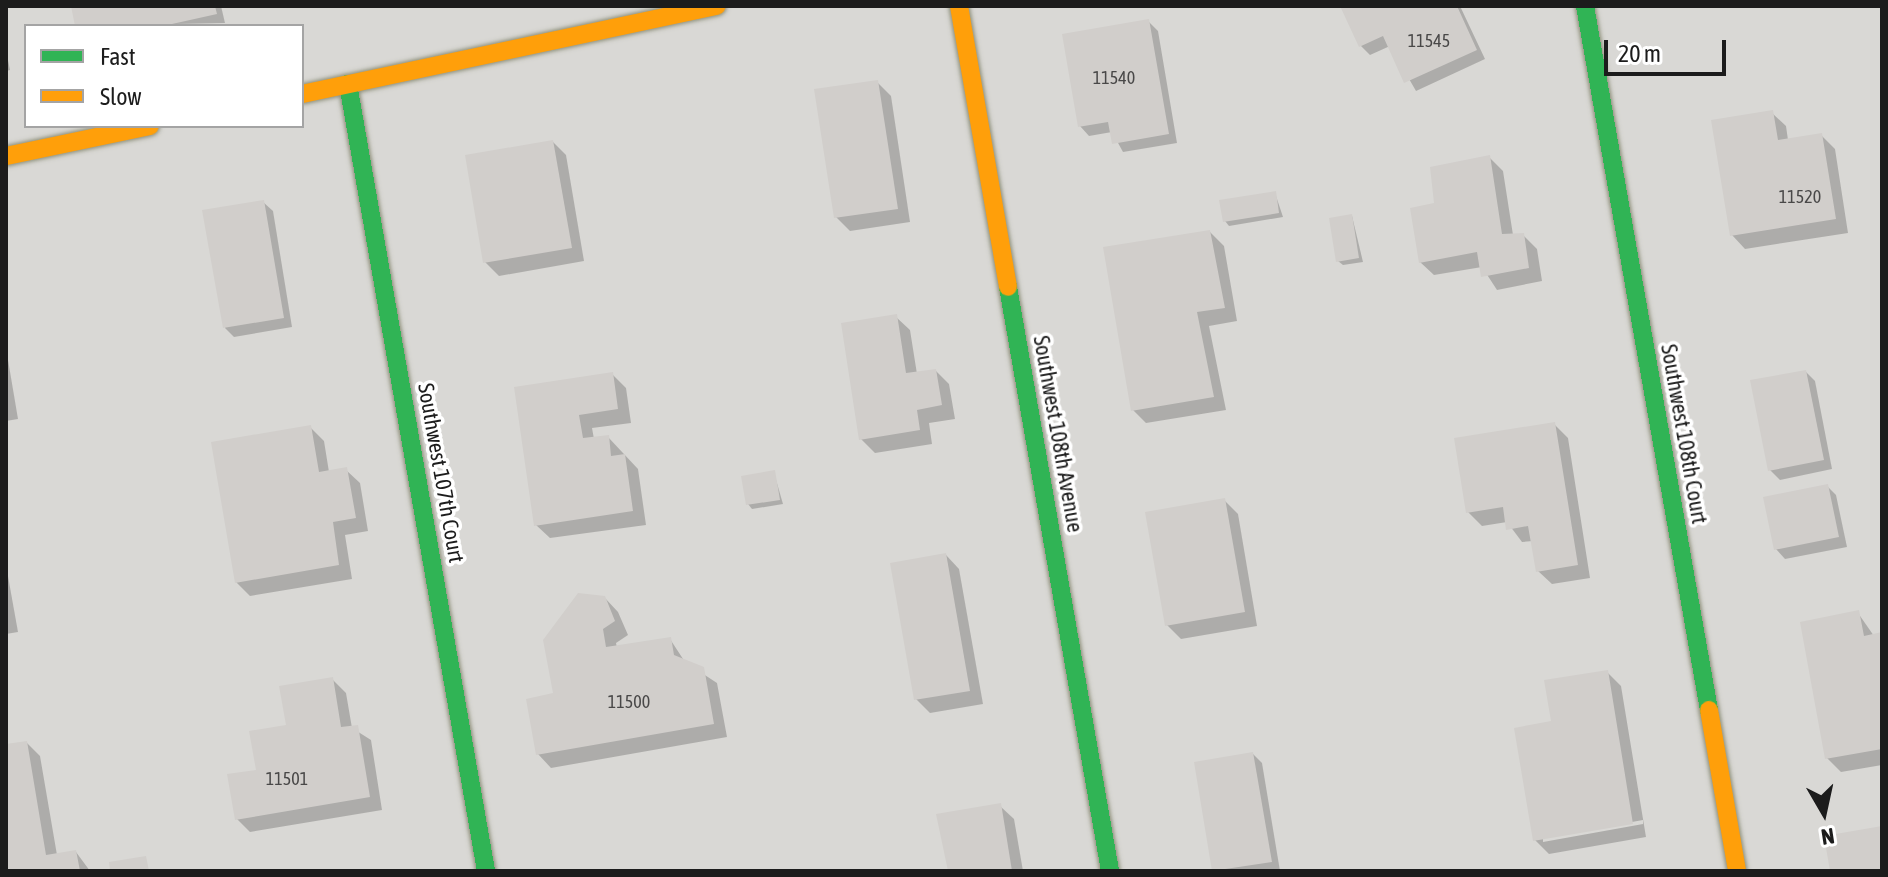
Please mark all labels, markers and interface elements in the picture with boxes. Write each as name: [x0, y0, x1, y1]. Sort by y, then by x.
legend: [24, 24, 304, 128]
scale bar: [1608, 24, 1730, 74]
house number: 11545: [1408, 30, 1450, 52]
text: 20 m: [1618, 40, 1661, 67]
text: Fast: [100, 43, 136, 70]
house number: 11540: [1093, 67, 1135, 89]
text: Slow: [100, 83, 142, 110]
house number: 11520: [1779, 186, 1821, 208]
street label: Southwest 108th Avenue: [1028, 334, 1088, 534]
street label: Southwest 108th Court: [1655, 342, 1713, 526]
street label: Southwest 107th Court: [412, 381, 470, 565]
house number: 11500: [608, 691, 650, 713]
house number: 11501: [266, 768, 308, 790]
north arrow: [1784, 773, 1864, 853]
text: N: [1819, 823, 1836, 851]

